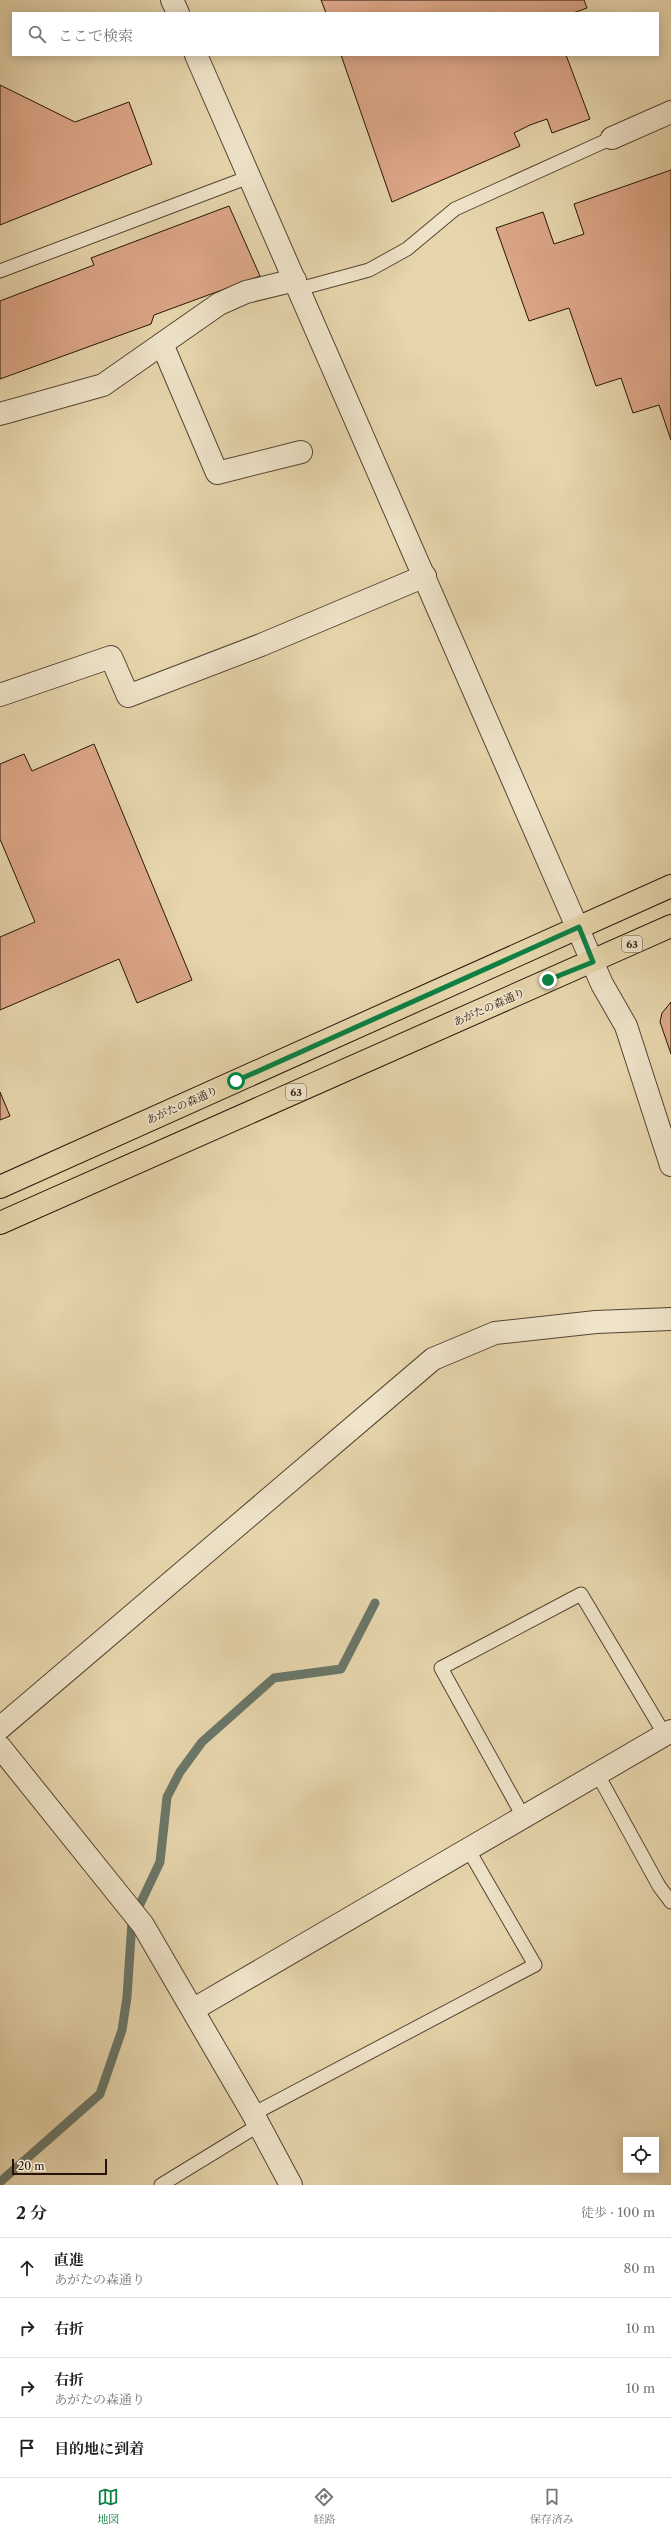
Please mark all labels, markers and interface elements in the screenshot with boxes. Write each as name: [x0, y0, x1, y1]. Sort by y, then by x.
search box: [12, 12, 659, 56]
icon: search: [26, 23, 48, 45]
text: ここで検索: [58, 26, 133, 45]
road number: 63: [622, 936, 642, 952]
route end: [539, 971, 557, 989]
street label: あがたの森通り: [451, 985, 527, 1029]
route start: [227, 1072, 245, 1090]
street label: あがたの森通り: [144, 1083, 220, 1127]
road number: 63: [286, 1084, 306, 1100]
map controls: [623, 2137, 659, 2173]
button: locate: [623, 2137, 659, 2173]
scale bar: [12, 2157, 107, 2176]
text: 20 m: [18, 2159, 44, 2173]
text: 2 分: [16, 2203, 47, 2223]
text: 徒歩 · 100 m: [581, 2204, 655, 2220]
text: 直進: [54, 2250, 84, 2269]
icon: ahead: [16, 2257, 38, 2279]
text: 80 m: [623, 2260, 655, 2276]
text: あがたの森通り: [54, 2271, 145, 2287]
icon: right: [16, 2317, 38, 2339]
text: 右折: [54, 2319, 84, 2338]
text: 10 m: [626, 2320, 655, 2336]
text: 右折: [54, 2370, 84, 2389]
icon: right: [16, 2377, 38, 2399]
text: 10 m: [626, 2380, 655, 2396]
text: あがたの森通り: [54, 2391, 145, 2407]
icon: arrive: [16, 2437, 38, 2459]
text: 目的地に到着: [54, 2439, 144, 2458]
tab: 地図: [97, 2486, 119, 2526]
tab: 経路: [313, 2486, 335, 2526]
tab: 保存済み: [530, 2486, 574, 2526]

